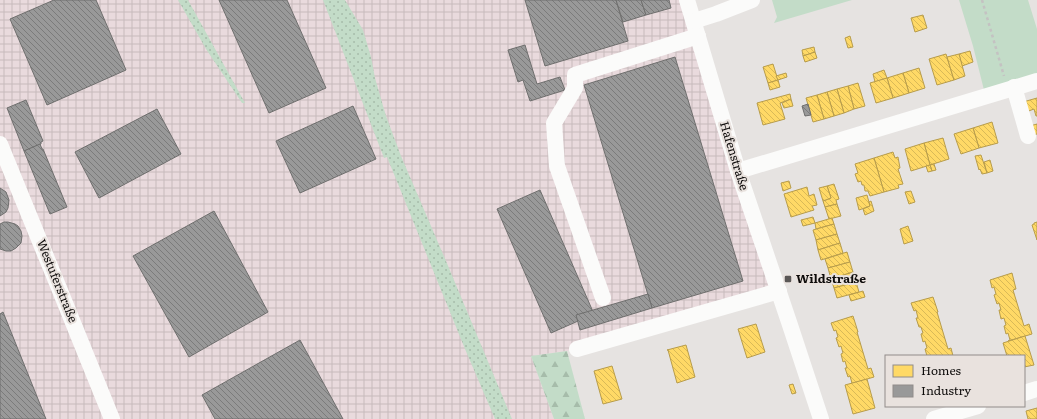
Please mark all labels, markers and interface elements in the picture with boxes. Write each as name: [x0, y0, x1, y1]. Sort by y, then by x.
street label: Hafenstraße: [716, 119, 754, 192]
street label: Westuferstraße: [33, 236, 83, 325]
place label: Wildstraße: [796, 269, 866, 287]
marker: Wildstraße: [783, 274, 793, 284]
legend: [885, 355, 1025, 407]
text: Homes: [921, 361, 961, 379]
text: Industry: [921, 381, 971, 399]

